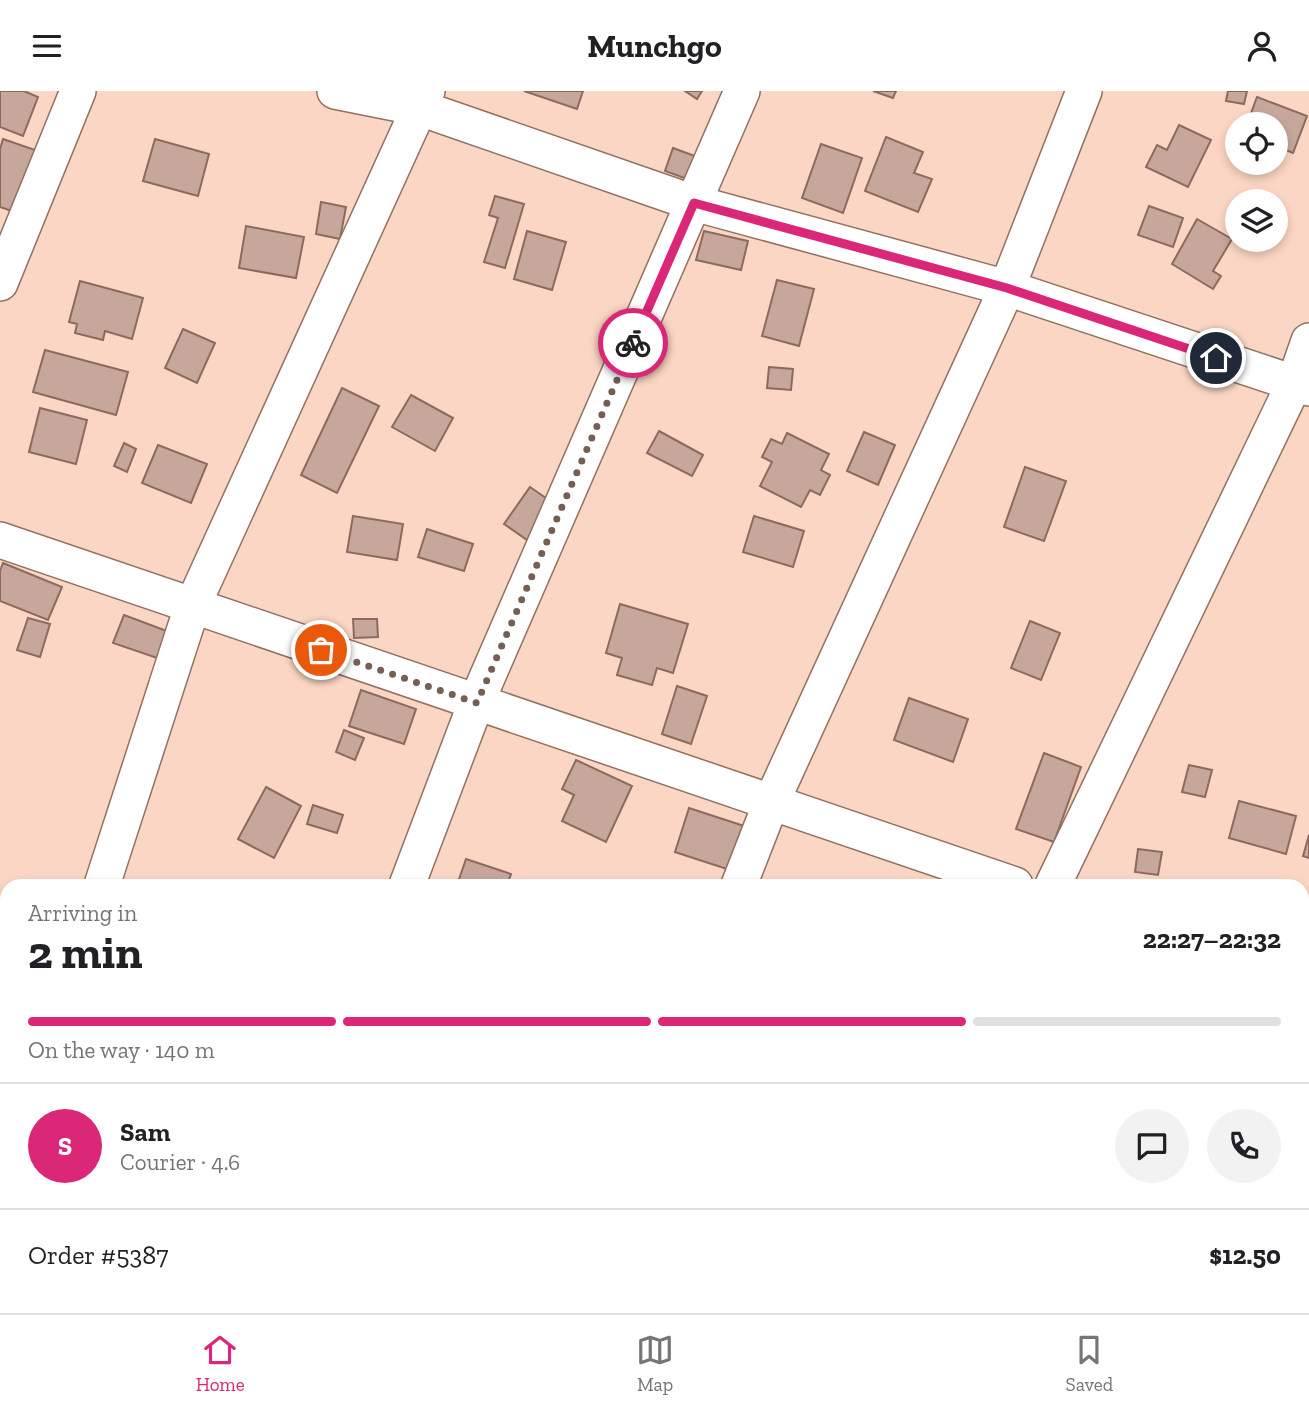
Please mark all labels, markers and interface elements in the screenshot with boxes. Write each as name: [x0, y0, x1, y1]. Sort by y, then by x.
icon: menu: [28, 27, 66, 65]
text: Munchgo: [587, 27, 722, 65]
icon: person: [1243, 27, 1281, 65]
map controls: [1225, 112, 1288, 252]
button: locate: [1225, 112, 1288, 175]
button: layers: [1225, 189, 1288, 252]
courier: [598, 308, 668, 378]
icon: bike: [614, 324, 652, 362]
pin: [1186, 328, 1246, 388]
icon: home: [1197, 339, 1235, 377]
pin: [291, 620, 351, 680]
icon: bag: [302, 631, 340, 669]
text: Arriving in: [28, 899, 137, 927]
text: 22:27–22:32: [1143, 923, 1281, 955]
text: 2 min: [28, 925, 143, 980]
text: On the way · 140 m: [28, 1036, 215, 1064]
button: chat: [1115, 1109, 1189, 1183]
button: phone: [1207, 1109, 1281, 1183]
text: Sam: [120, 1116, 170, 1148]
text: S: [58, 1130, 72, 1162]
text: Courier · 4.6: [120, 1148, 240, 1176]
text: Order #5387: [28, 1239, 168, 1271]
text: $12.50: [1209, 1239, 1281, 1271]
tab: Home: [196, 1331, 245, 1396]
tab: Map: [636, 1331, 674, 1396]
tab: Saved: [1066, 1331, 1113, 1396]

